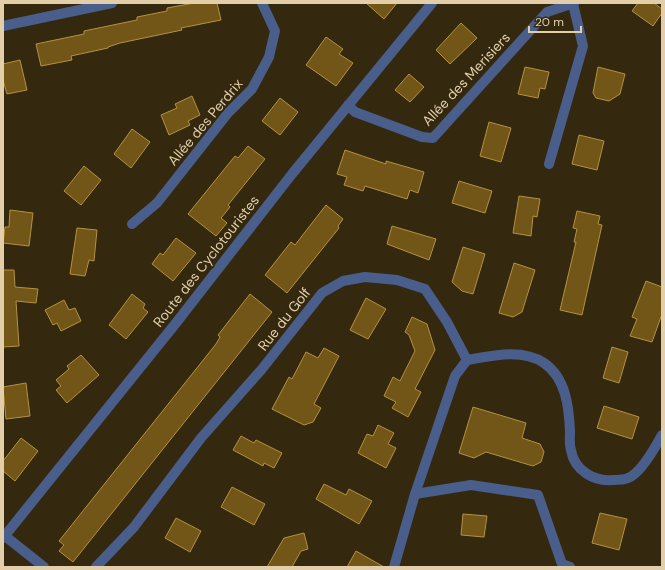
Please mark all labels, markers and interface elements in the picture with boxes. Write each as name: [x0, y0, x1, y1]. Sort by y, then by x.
scale bar: [529, 8, 581, 34]
text: 20 m: [535, 14, 564, 30]
street label: Allée des Merisiers: [418, 28, 514, 130]
street label: Allée des Perdrix: [164, 75, 246, 169]
street label: Route des Cyclotouristes: [149, 192, 263, 330]
street label: Rue du Golf: [254, 284, 314, 354]

